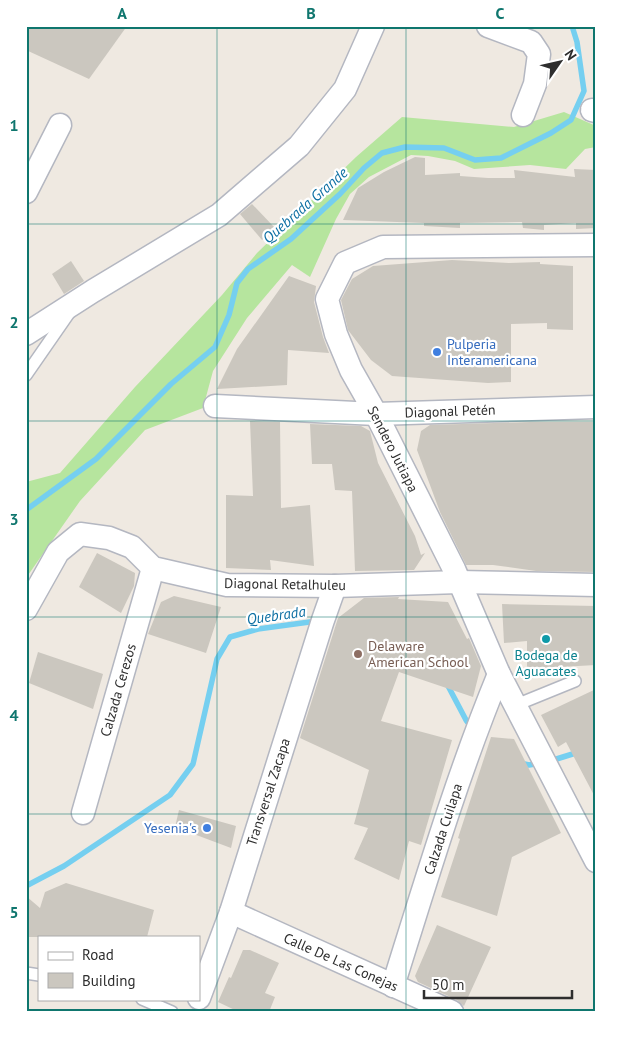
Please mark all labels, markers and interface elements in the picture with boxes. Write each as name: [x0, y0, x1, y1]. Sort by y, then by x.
text: A: [117, 3, 127, 23]
text: B: [306, 3, 316, 23]
text: C: [496, 3, 505, 23]
north arrow: [534, 38, 584, 88]
text: N: [561, 46, 581, 64]
text: 1: [9, 115, 19, 135]
water label: Quebrada Grande: [259, 163, 352, 247]
text: 2: [9, 312, 19, 332]
place label: Pulperia Interamericana: [447, 335, 537, 369]
marker: Pulperia Interamericana: [431, 346, 443, 358]
street label: Diagonal Petén: [404, 400, 496, 422]
street label: Sendero Jutiapa: [364, 403, 422, 495]
text: 3: [9, 509, 19, 529]
street label: Diagonal Retalhuleu: [224, 574, 346, 594]
water label: Quebrada: [245, 601, 307, 629]
marker: Bodega de Aguacates: [540, 633, 552, 645]
place label: Delaware American School: [368, 637, 468, 671]
street label: Calzada Cerezos: [96, 641, 140, 739]
place label: Bodega de Aguacates: [514, 646, 578, 680]
marker: Delaware American School: [352, 648, 364, 660]
text: 4: [9, 705, 19, 725]
street label: Transversal Zacapa: [242, 736, 294, 848]
street label: Calzada Cuilapa: [420, 781, 466, 877]
place label: Yesenia's: [144, 819, 197, 837]
marker: Yesenia's: [201, 822, 213, 834]
text: 5: [9, 902, 19, 922]
street label: Calle De Las Conejas: [281, 929, 401, 995]
legend: [38, 936, 200, 1000]
text: Road: [82, 945, 114, 964]
scale bar: [424, 968, 572, 1000]
text: Building: [82, 971, 136, 990]
text: 50 m: [432, 975, 465, 994]

